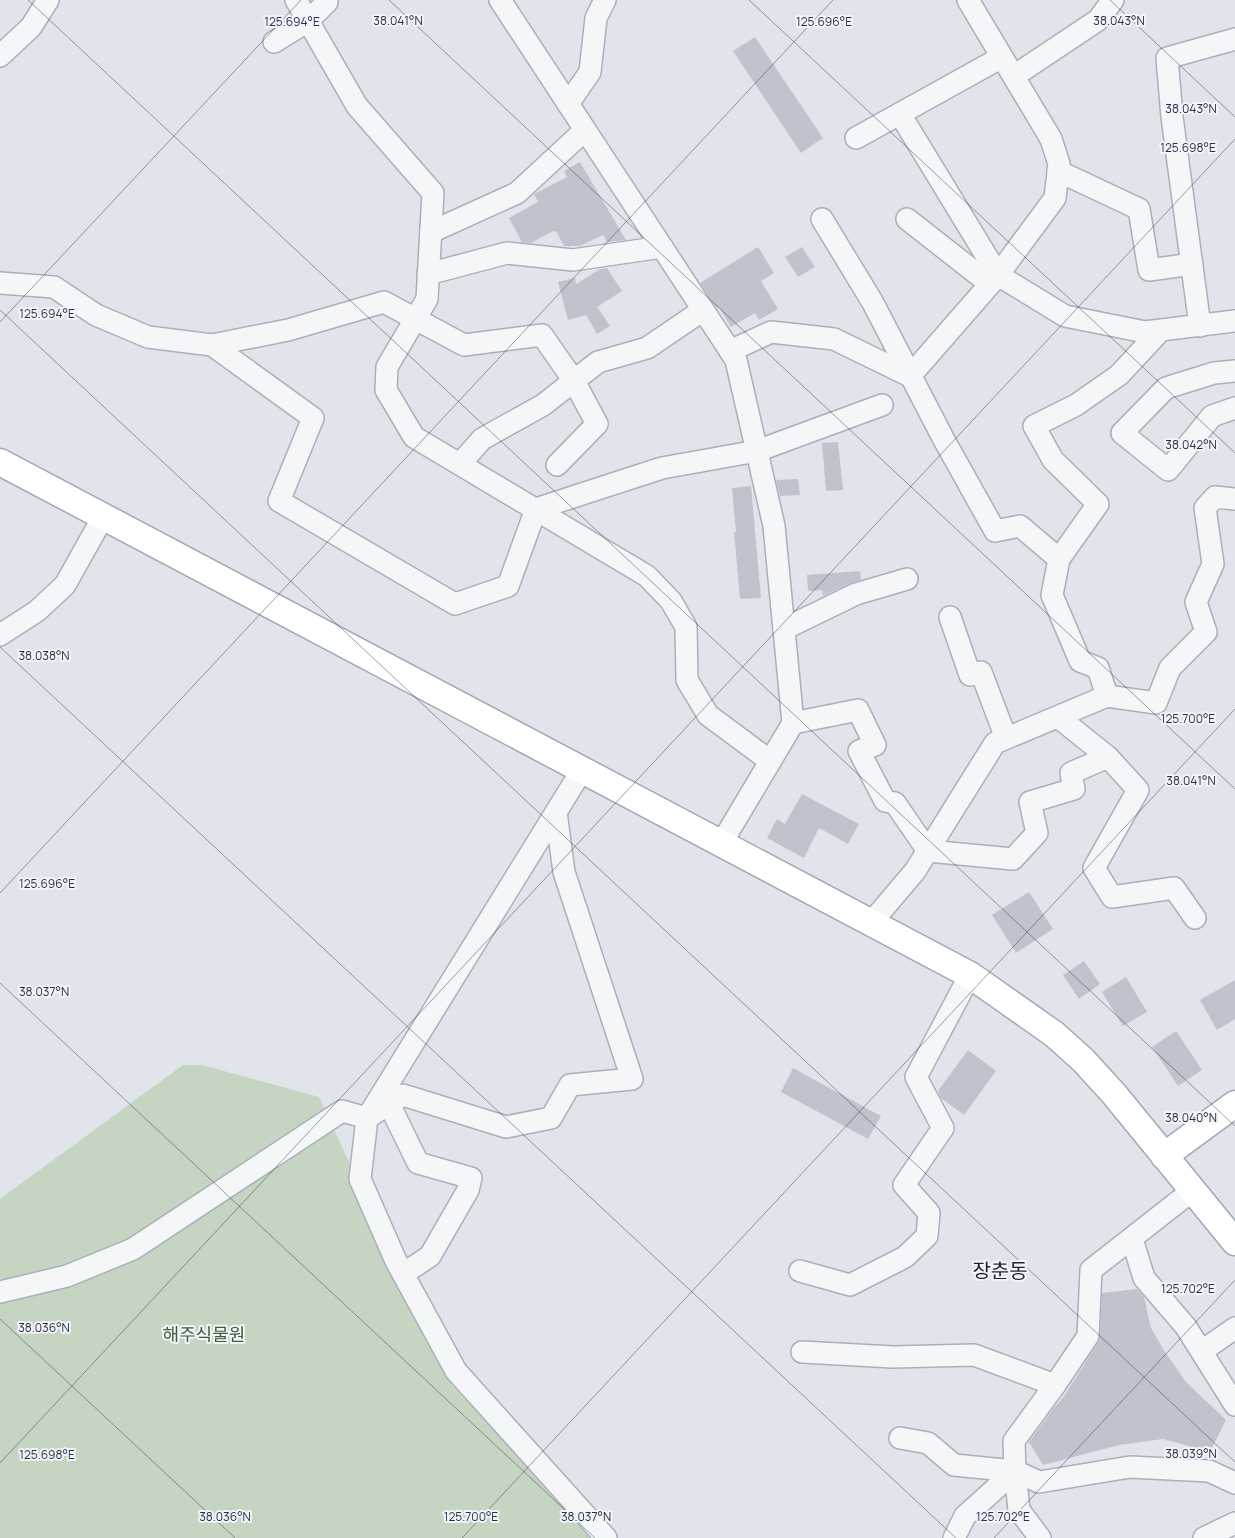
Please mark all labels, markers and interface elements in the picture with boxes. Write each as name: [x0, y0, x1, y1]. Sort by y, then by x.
text: 38.041°N: [373, 12, 423, 29]
text: 38.043°N: [1093, 12, 1145, 29]
text: 125.694°E: [264, 13, 320, 30]
text: 125.696°E: [796, 13, 852, 30]
text: 38.043°N: [1165, 100, 1217, 117]
text: 125.698°E: [1160, 139, 1216, 156]
text: 125.694°E: [19, 305, 75, 322]
text: 38.042°N: [1165, 436, 1217, 453]
text: 38.038°N: [18, 647, 70, 664]
text: 125.700°E: [1161, 710, 1215, 727]
text: 38.041°N: [1166, 772, 1216, 789]
text: 125.696°E: [19, 875, 75, 892]
text: 38.037°N: [19, 983, 69, 1000]
text: 38.040°N: [1165, 1109, 1217, 1126]
district label: 장춘동: [972, 1257, 1028, 1284]
text: 125.702°E: [1161, 1280, 1215, 1297]
text: 38.036°N: [18, 1319, 70, 1336]
park label: 해주식물원: [163, 1322, 245, 1346]
text: 38.039°N: [1165, 1445, 1217, 1462]
text: 125.698°E: [19, 1446, 75, 1463]
text: 38.036°N: [199, 1508, 251, 1525]
text: 125.700°E: [444, 1508, 498, 1525]
text: 38.037°N: [561, 1508, 611, 1525]
text: 125.702°E: [976, 1508, 1030, 1525]

